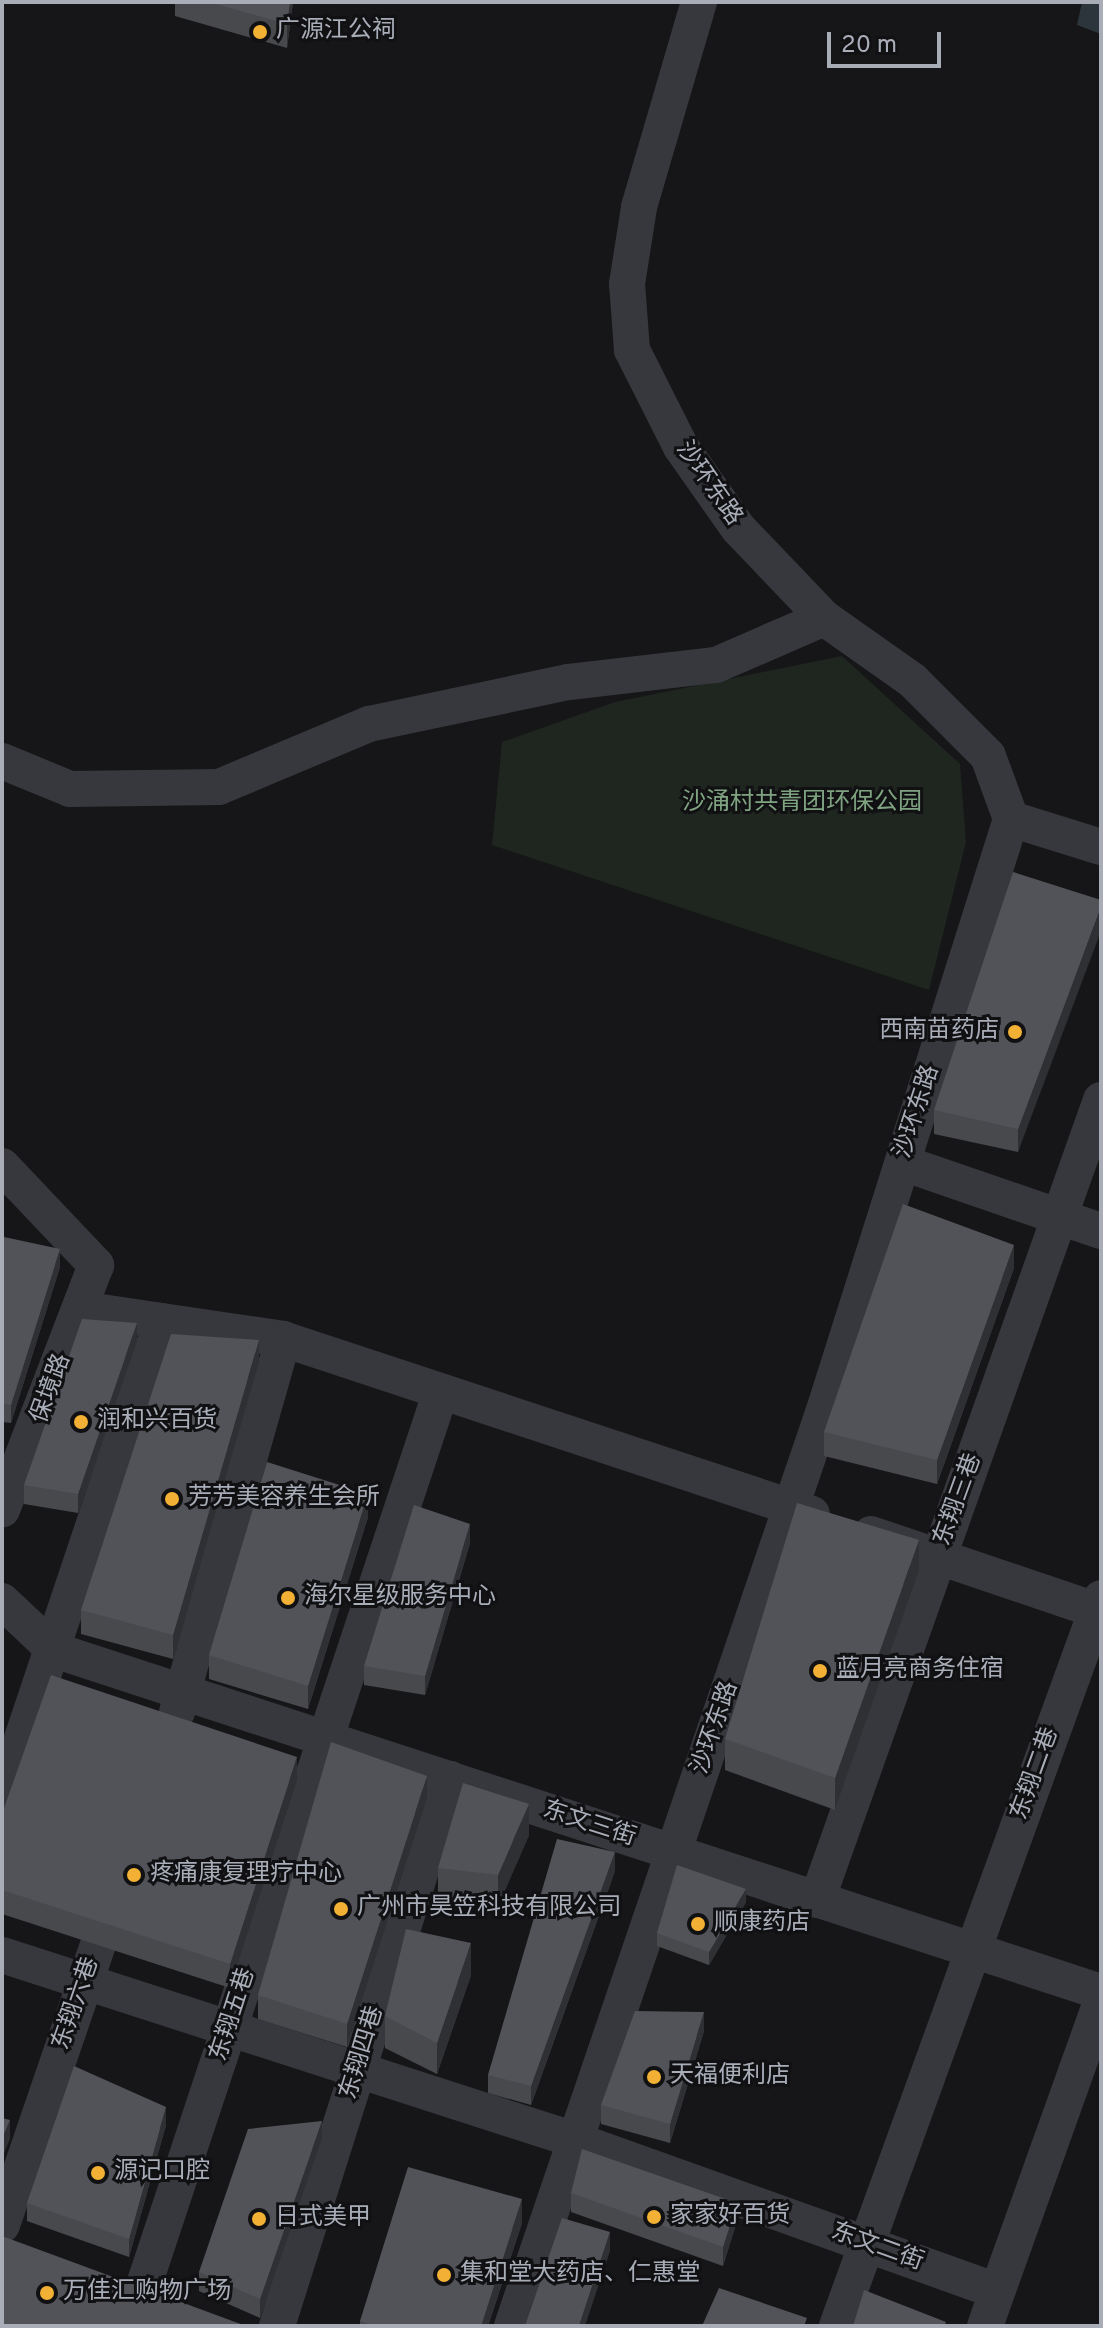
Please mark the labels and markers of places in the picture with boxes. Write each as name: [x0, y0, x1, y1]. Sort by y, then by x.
place label: 广源江公祠: [276, 18, 396, 46]
marker: 广源江公祠: [251, 23, 269, 41]
place label: 西南苗药店: [879, 1018, 999, 1046]
marker: 西南苗药店: [1006, 1023, 1024, 1041]
place label: 润和兴百货: [97, 1408, 217, 1436]
marker: 润和兴百货: [72, 1413, 90, 1431]
place label: 芳芳美容养生会所: [188, 1485, 380, 1513]
marker: 芳芳美容养生会所: [163, 1490, 181, 1508]
place label: 海尔星级服务中心: [304, 1584, 496, 1612]
marker: 海尔星级服务中心: [279, 1589, 297, 1607]
place label: 蓝月亮商务住宿: [836, 1657, 1004, 1685]
marker: 蓝月亮商务住宿: [811, 1662, 829, 1680]
place label: 疼痛康复理疗中心: [150, 1861, 342, 1889]
marker: 疼痛康复理疗中心: [125, 1866, 143, 1884]
place label: 广州市昊笠科技有限公司: [357, 1895, 621, 1923]
marker: 广州市昊笠科技有限公司: [332, 1900, 350, 1918]
place label: 顺康药店: [714, 1910, 810, 1938]
marker: 顺康药店: [689, 1915, 707, 1933]
place label: 天福便利店: [670, 2063, 790, 2091]
marker: 天福便利店: [645, 2068, 663, 2086]
place label: 源记口腔: [114, 2159, 210, 2187]
marker: 源记口腔: [89, 2164, 107, 2182]
place label: 家家好百货: [670, 2203, 790, 2231]
place label: 日式美甲: [275, 2205, 371, 2233]
marker: 家家好百货: [645, 2208, 663, 2226]
marker: 日式美甲: [250, 2210, 268, 2228]
place label: 集和堂大药店、仁惠堂: [460, 2261, 700, 2289]
marker: 集和堂大药店、仁惠堂: [435, 2266, 453, 2284]
place label: 万佳汇购物广场: [63, 2279, 231, 2307]
marker: 万佳汇购物广场: [38, 2284, 56, 2302]

